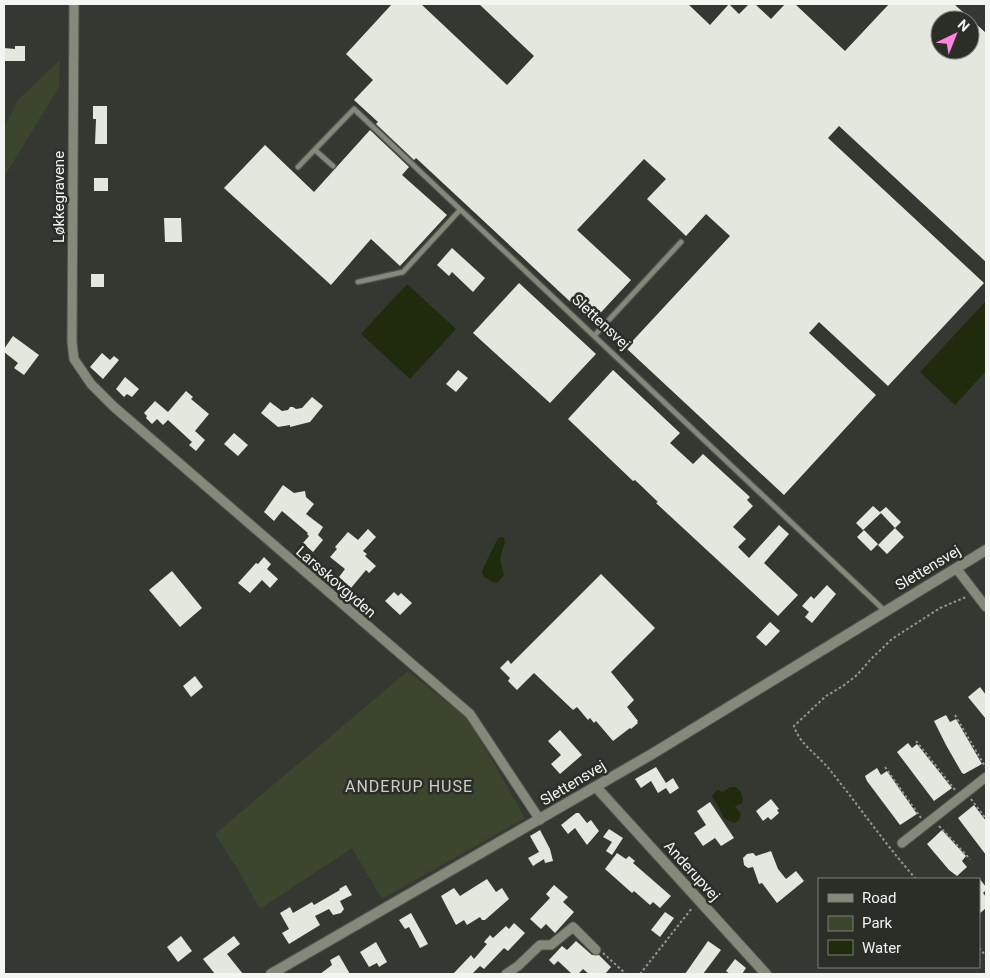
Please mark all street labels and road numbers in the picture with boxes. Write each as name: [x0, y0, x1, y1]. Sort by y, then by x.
street label: Løkkegravene: [50, 151, 68, 243]
street label: Slettensvej: [568, 291, 634, 353]
street label: Slettensvej: [892, 541, 964, 595]
street label: Larsskovgyden: [292, 542, 380, 622]
street label: Slettensvej: [537, 756, 609, 810]
street label: Anderupvej: [660, 837, 724, 905]

